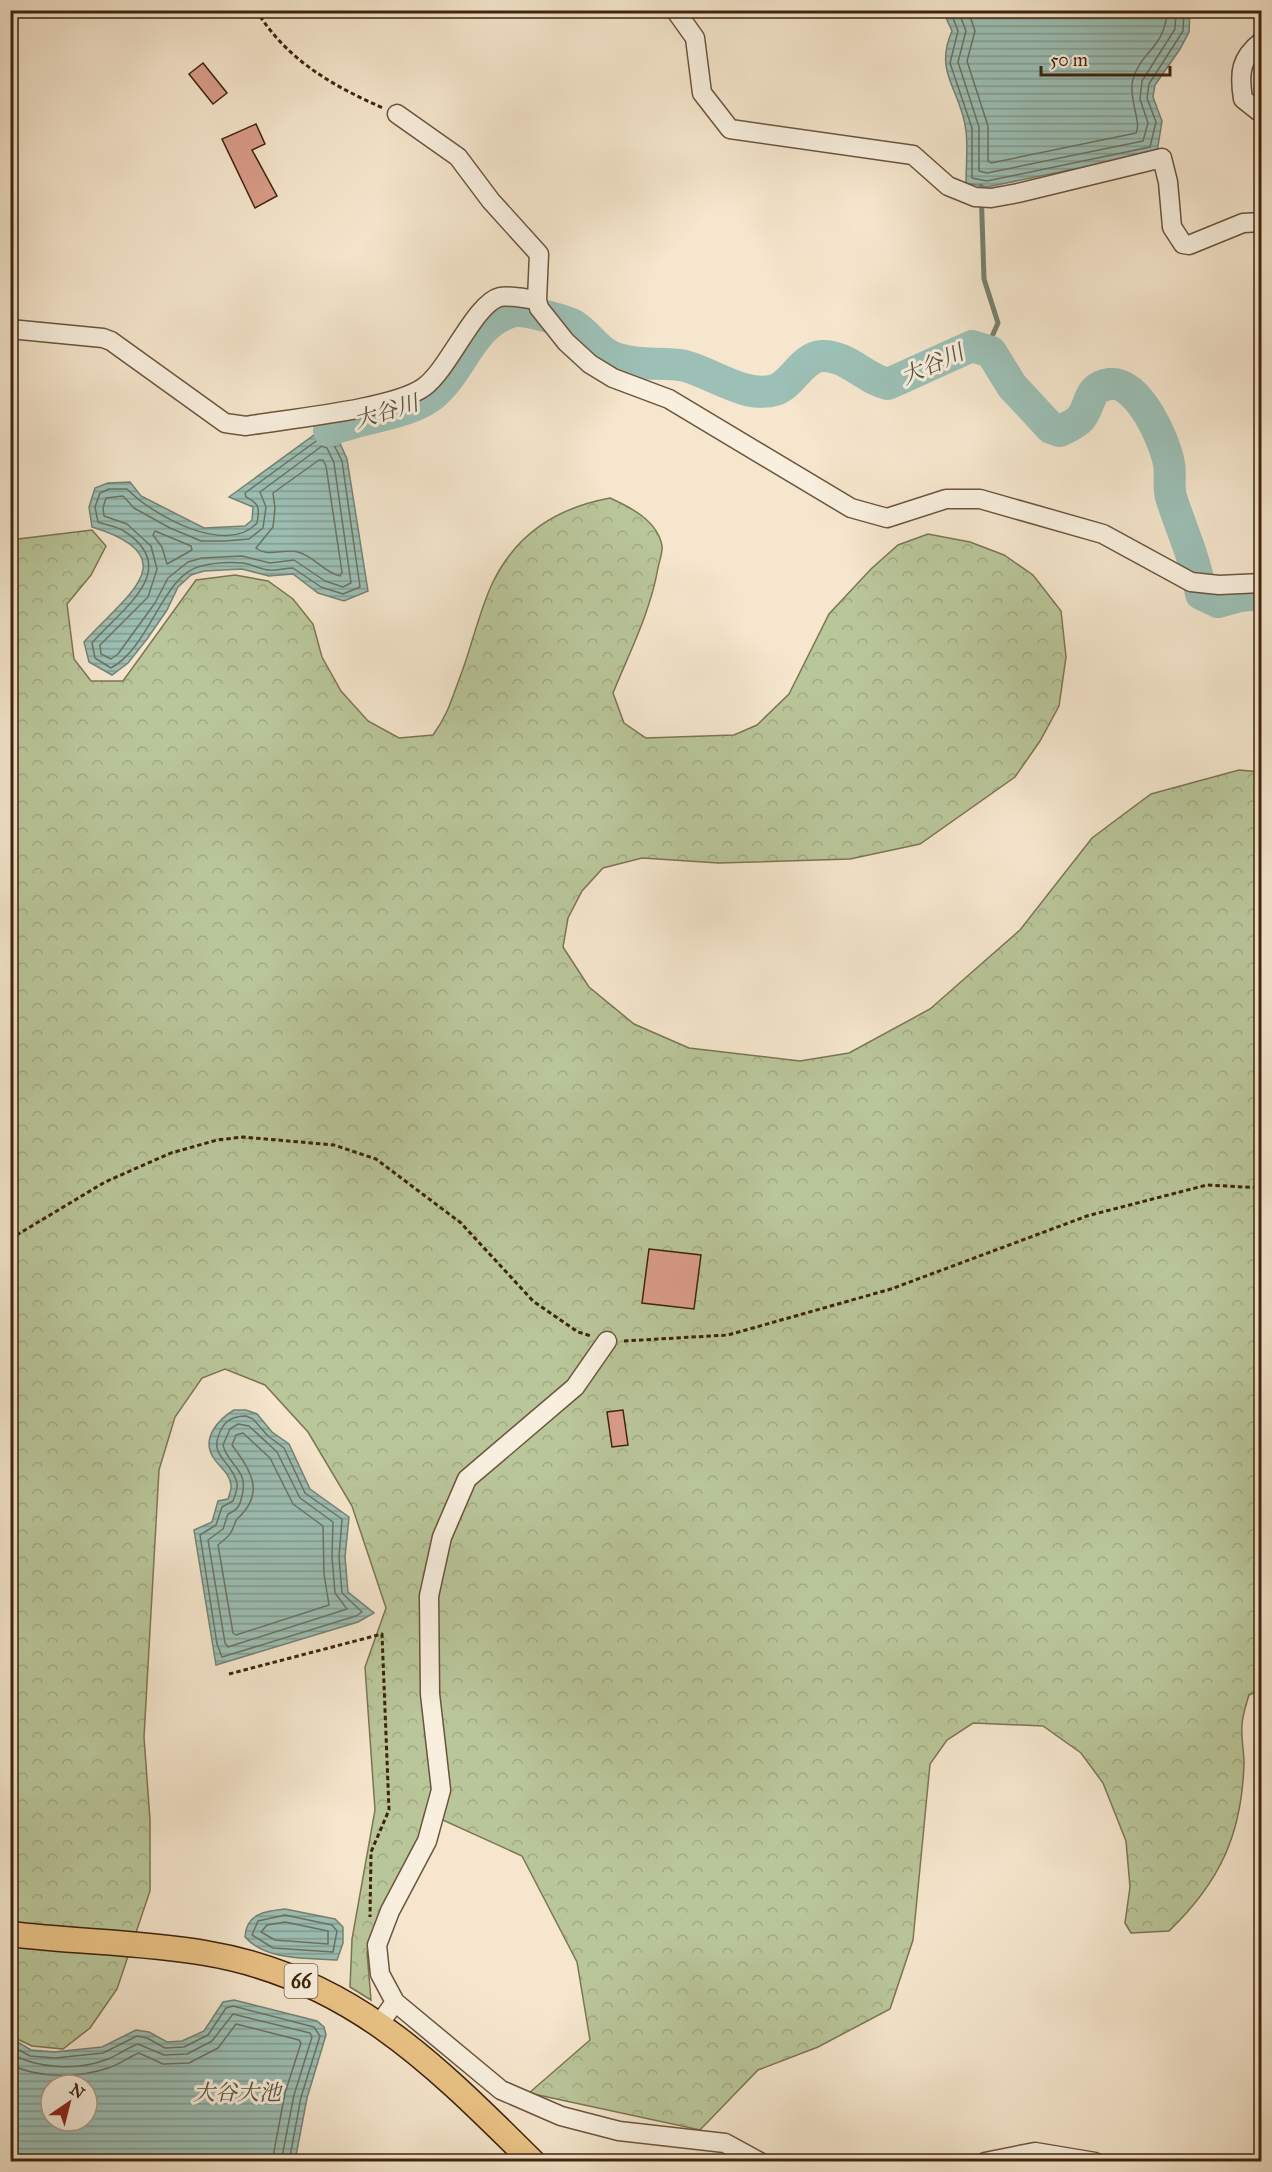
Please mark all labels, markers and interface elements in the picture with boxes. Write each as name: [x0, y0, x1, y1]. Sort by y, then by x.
scale bar: [1041, 39, 1170, 77]
text: 50 m: [1050, 49, 1088, 71]
water label: 大谷川: [897, 338, 970, 390]
water label: 大谷川: [351, 388, 424, 434]
road number: 66: [284, 1964, 318, 1998]
north arrow: [39, 2073, 99, 2133]
text: N: [66, 2079, 89, 2103]
water label: 大谷大池: [193, 2079, 284, 2106]

